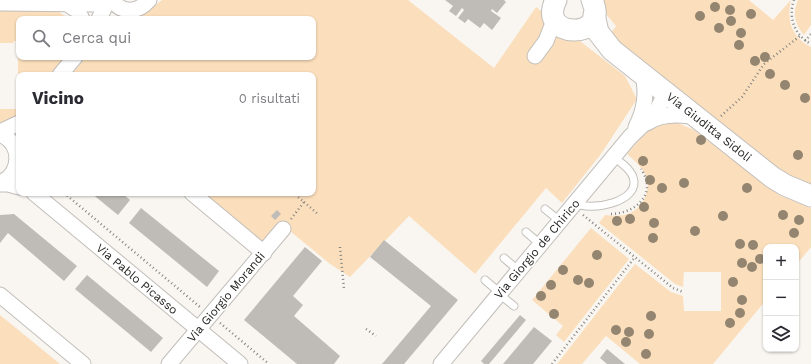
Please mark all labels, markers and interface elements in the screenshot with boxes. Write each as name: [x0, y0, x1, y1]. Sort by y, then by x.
search box: [16, 16, 316, 60]
icon: search: [30, 27, 52, 49]
text: Cerca qui: [62, 29, 131, 47]
text: Vicino: [32, 88, 84, 108]
street label: Via Giuditta Sidoli: [664, 90, 754, 164]
text: 0 risultati: [239, 91, 300, 106]
street label: Via Giorgio de Chirico: [491, 196, 583, 302]
street label: Via Pablo Picasso: [93, 241, 181, 317]
map controls: [763, 244, 799, 352]
button: +: [763, 244, 799, 280]
street label: Via Giorgio Morandi: [184, 249, 268, 345]
button: −: [763, 280, 799, 316]
button: layers: [763, 316, 799, 352]

